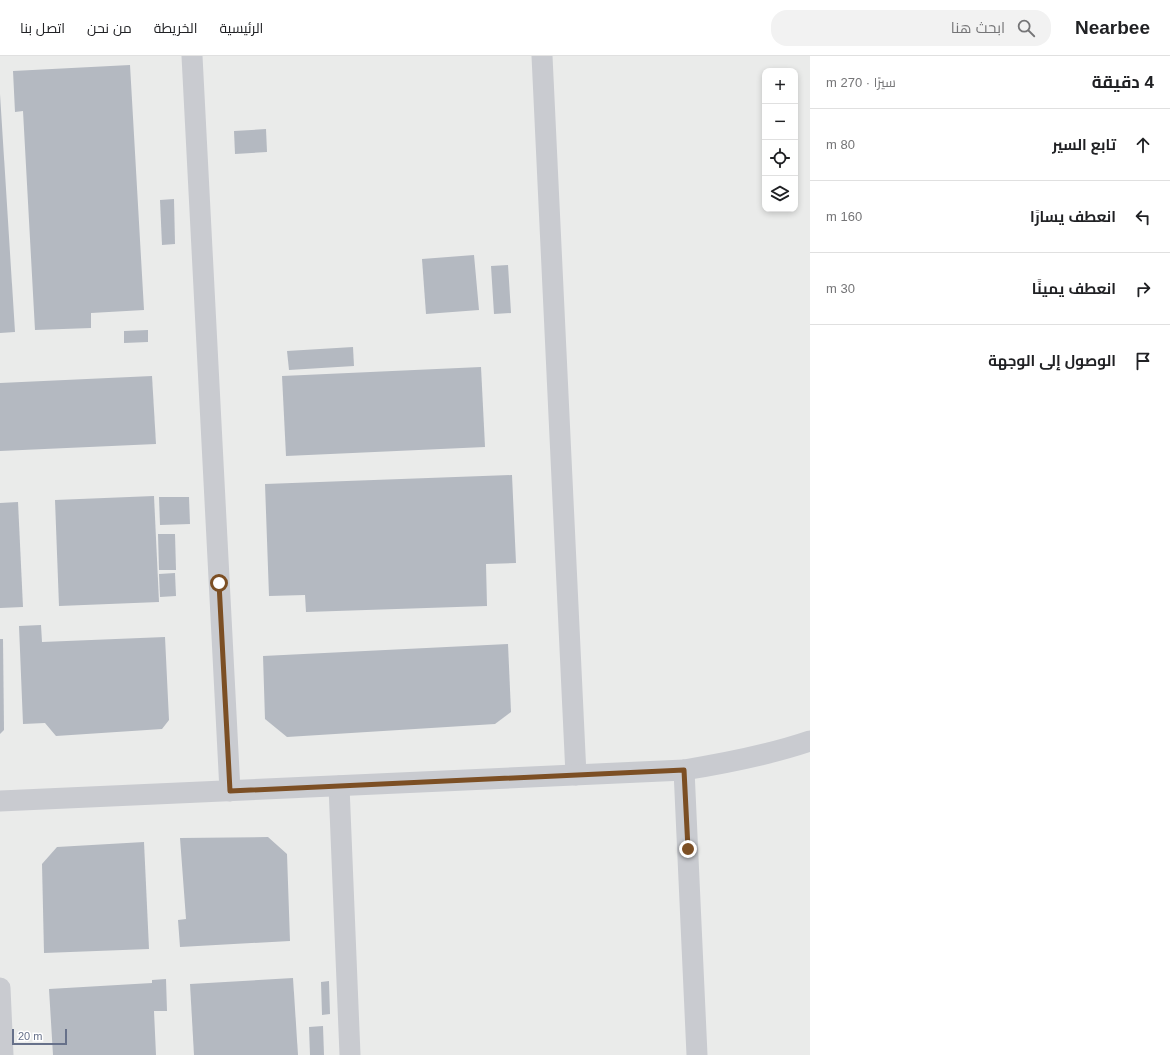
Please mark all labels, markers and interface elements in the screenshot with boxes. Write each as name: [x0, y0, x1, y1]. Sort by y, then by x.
search box: [771, 10, 1051, 46]
icon: search: [1015, 17, 1037, 39]
text: Nearbee: [1075, 17, 1150, 38]
text: ابحث هنا: [951, 19, 1005, 36]
text: اتصل بنا: [20, 20, 65, 36]
text: من نحن: [87, 20, 132, 36]
text: الخريطة: [154, 20, 197, 36]
text: الرئيسية: [219, 20, 263, 36]
map controls: [762, 68, 798, 212]
button: +: [762, 68, 798, 104]
text: 4 دقيقة: [1092, 73, 1154, 92]
text: سيرًا · 270 m: [826, 75, 896, 90]
button: −: [762, 104, 798, 140]
icon: ahead: [1132, 134, 1154, 156]
text: تابع السير: [1052, 136, 1116, 153]
text: 80 m: [826, 137, 855, 152]
button: locate: [762, 140, 798, 176]
button: layers: [762, 176, 798, 212]
icon: left: [1132, 206, 1154, 228]
text: انعطف يسارًا: [1030, 208, 1116, 225]
text: 160 m: [826, 209, 862, 224]
icon: right: [1132, 278, 1154, 300]
text: انعطف يمينًا: [1032, 280, 1116, 297]
text: 30 m: [826, 281, 855, 296]
icon: arrive: [1132, 350, 1154, 372]
text: الوصول إلى الوجهة: [988, 352, 1116, 369]
route start: [210, 574, 228, 592]
route end: [679, 840, 697, 858]
scale bar: [12, 1027, 67, 1046]
text: 20 m: [18, 1030, 42, 1042]

